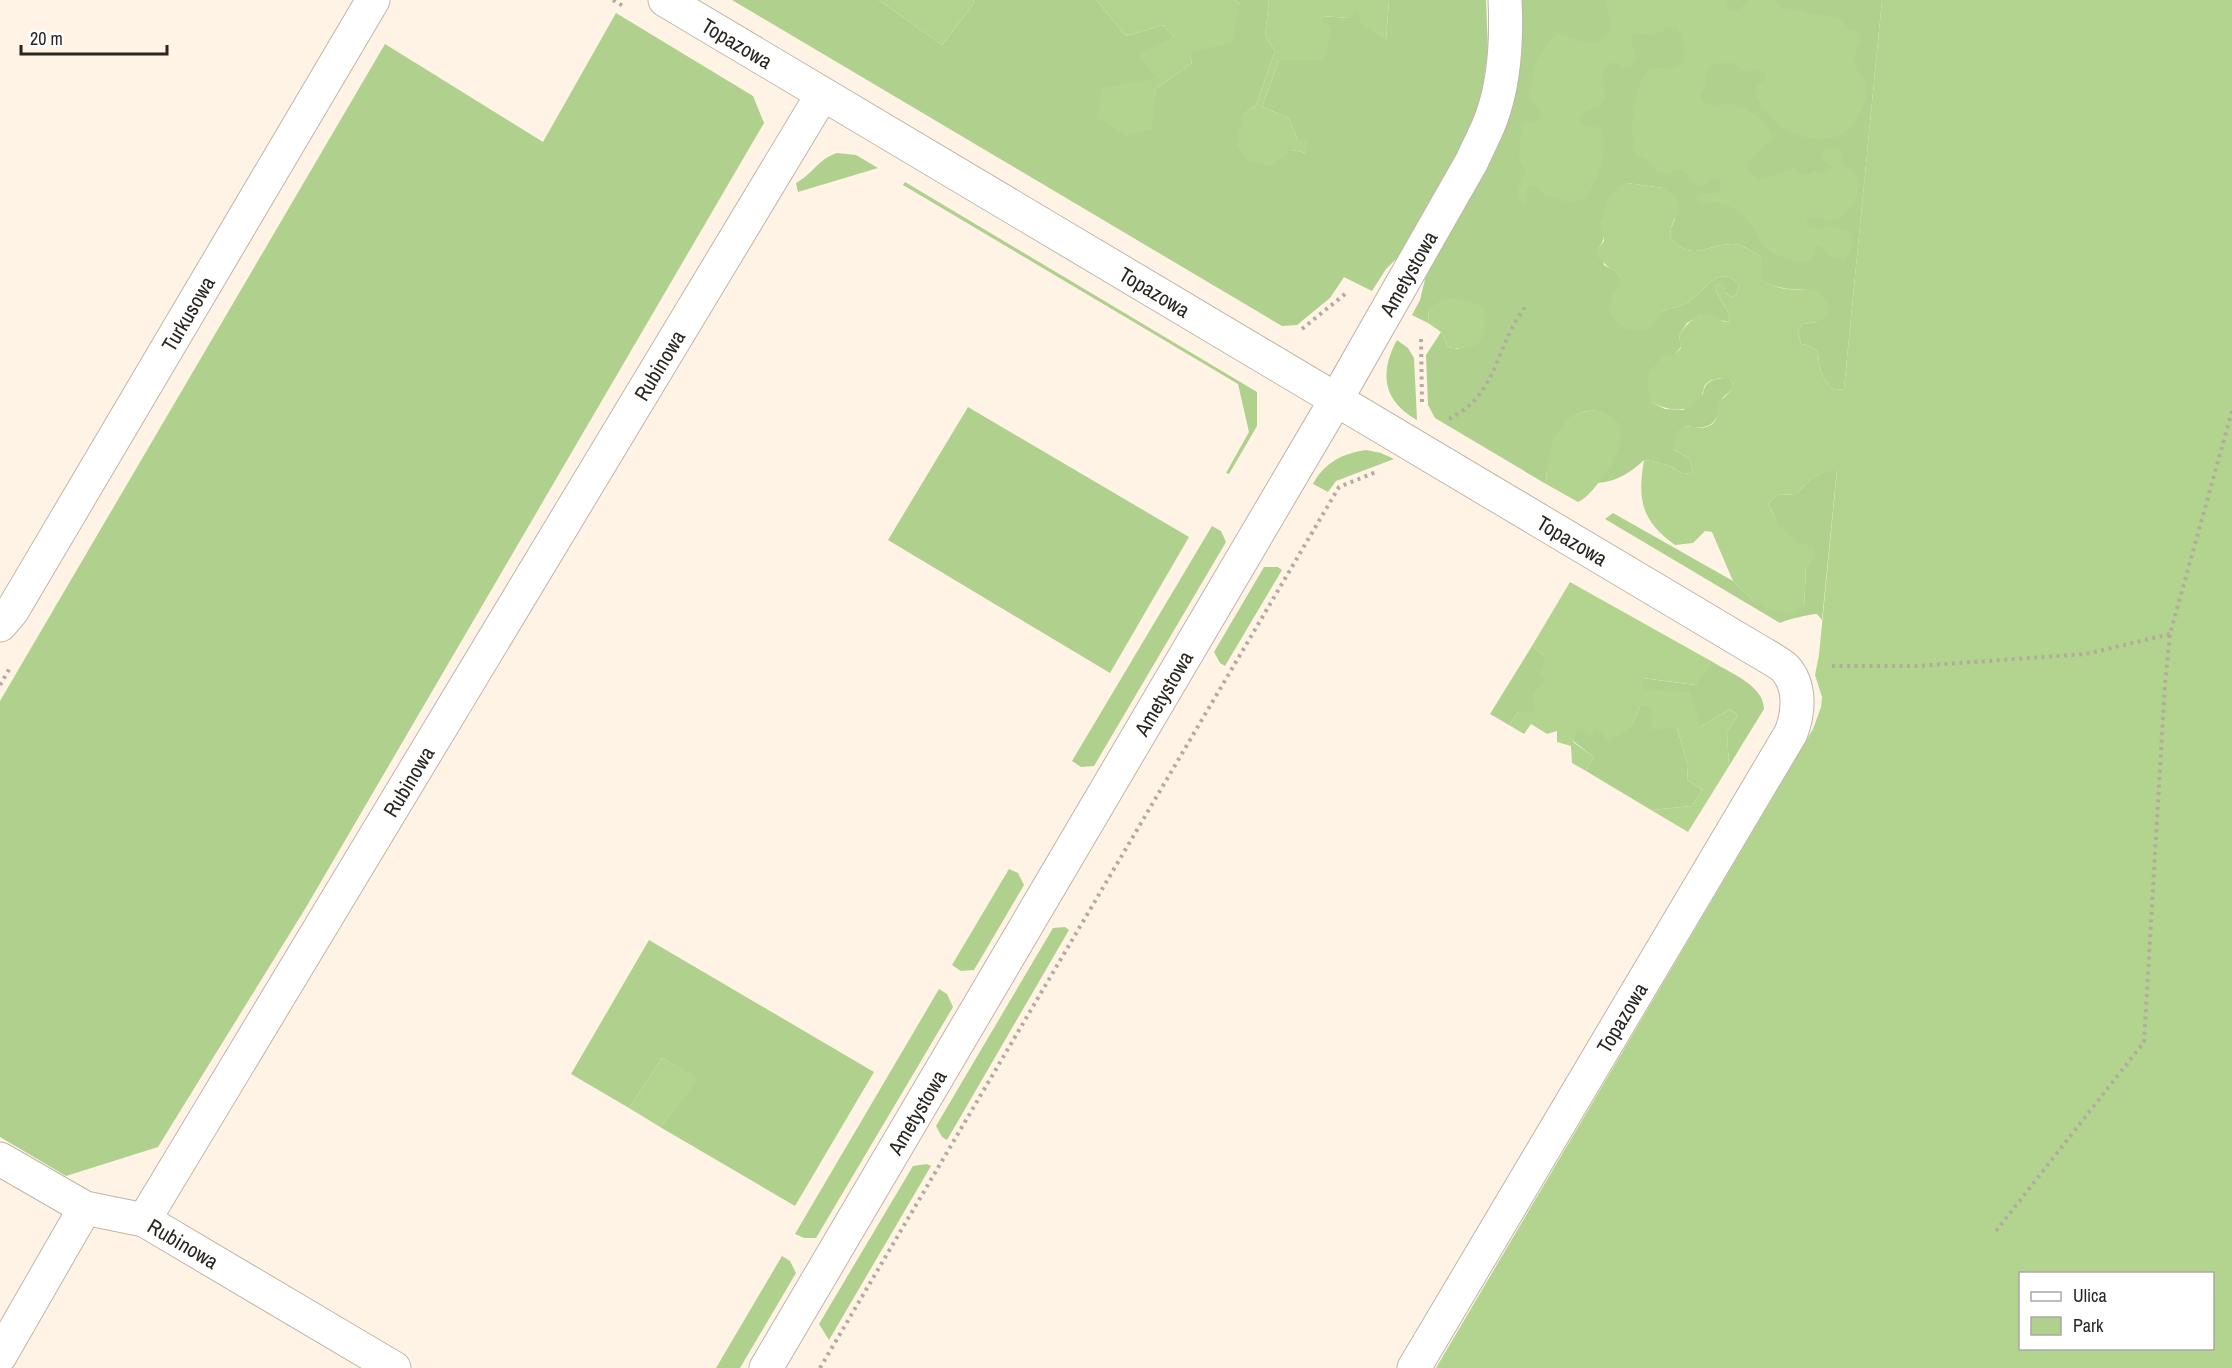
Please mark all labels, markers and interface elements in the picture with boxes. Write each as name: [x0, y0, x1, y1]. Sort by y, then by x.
street label: Topazowa: [696, 11, 778, 75]
scale bar: [21, 18, 166, 56]
text: 20 m: [30, 26, 63, 51]
street label: Ametystowa: [1372, 225, 1444, 322]
street label: Topazowa: [1114, 259, 1196, 324]
street label: Turkusowa: [154, 270, 222, 357]
street label: Rubinowa: [627, 324, 692, 406]
street label: Topazowa: [1532, 508, 1613, 573]
street label: Ametystowa: [1126, 645, 1200, 742]
street label: Rubinowa: [376, 740, 441, 822]
street label: Topazowa: [1590, 977, 1655, 1059]
street label: Ametystowa: [880, 1064, 953, 1161]
street label: Rubinowa: [143, 1211, 224, 1276]
legend: [2019, 1272, 2214, 1350]
text: Ulica: [2073, 1283, 2107, 1308]
text: Park: [2073, 1313, 2104, 1338]

